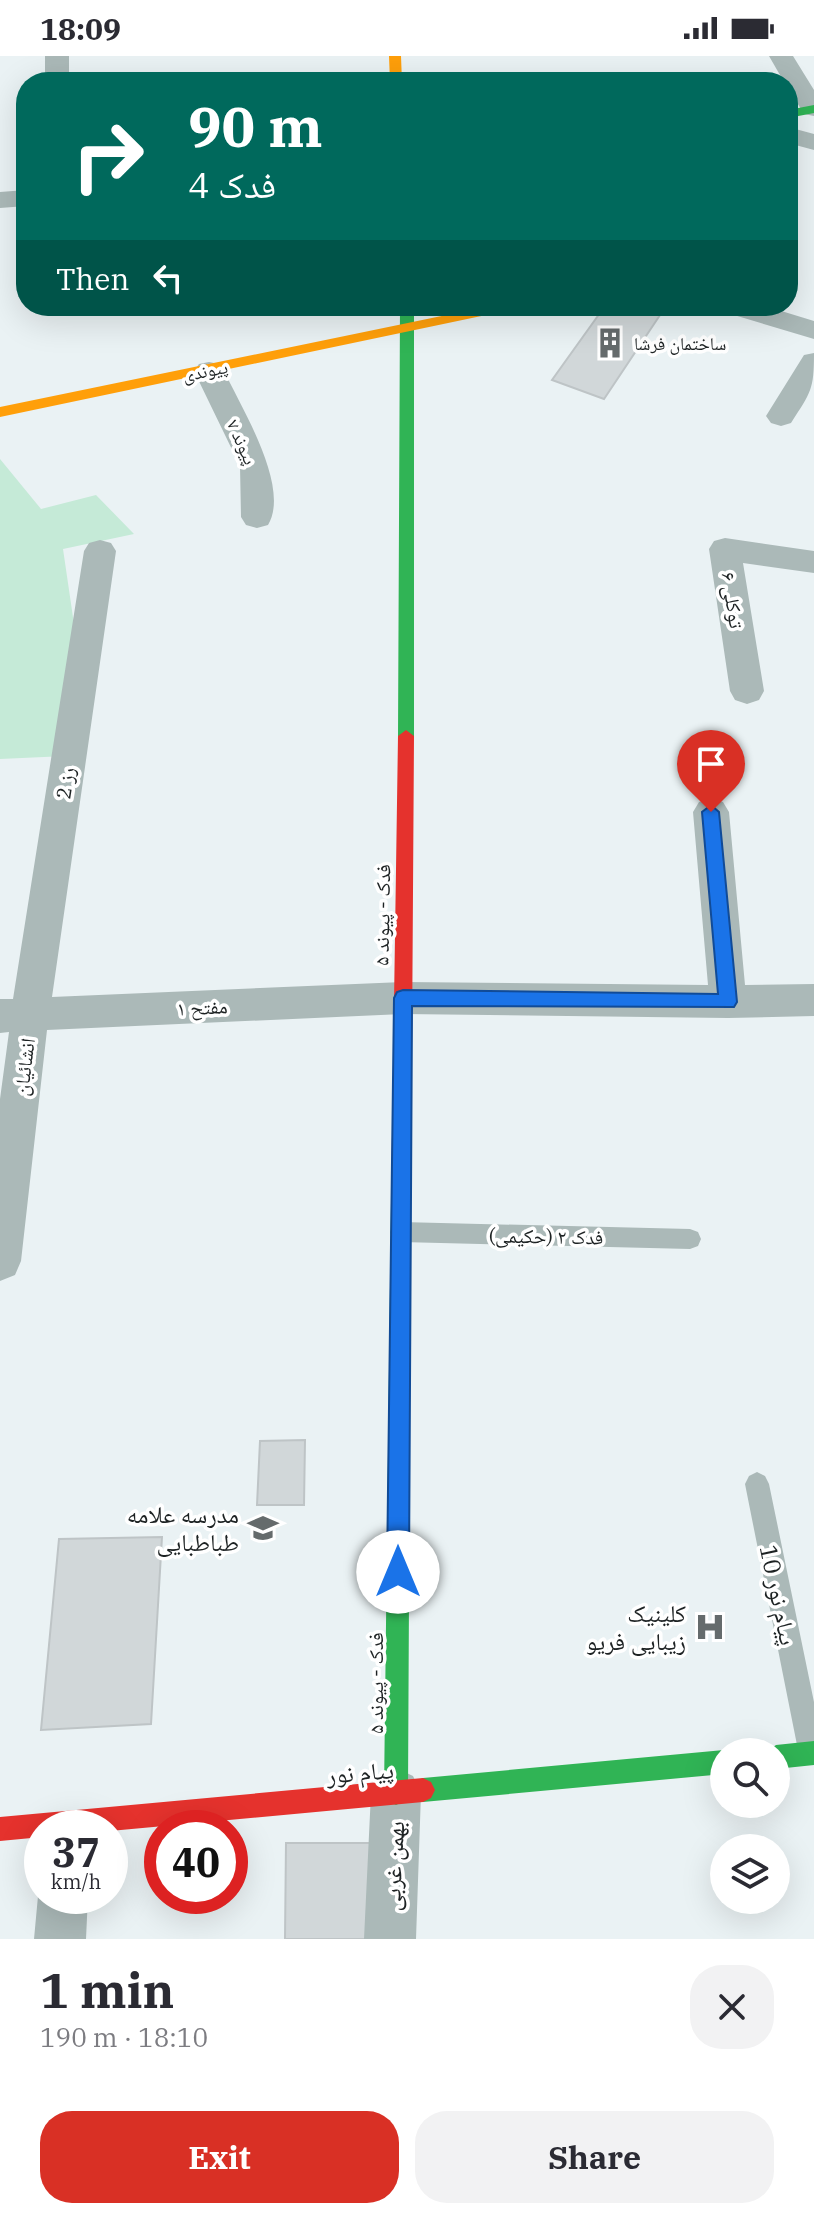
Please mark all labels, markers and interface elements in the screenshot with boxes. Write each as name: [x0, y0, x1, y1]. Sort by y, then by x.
text: 18:09: [40, 9, 121, 48]
text: 90 m: [188, 90, 323, 162]
icon: right: [56, 104, 160, 208]
text: فدک 4: [188, 161, 276, 208]
icon: left: [146, 256, 190, 300]
text: Then: [56, 259, 130, 298]
building icon: ساختمان فرشا: [593, 326, 627, 360]
place label: ساختمان فرشا: [634, 332, 726, 355]
street label: پیوندی: [180, 355, 230, 387]
street label: پیوند ۷: [222, 416, 262, 468]
street label: توکلی ۶: [715, 570, 751, 630]
pin: [677, 730, 745, 812]
icon: arrive: [689, 742, 733, 786]
street label: رز 2: [49, 765, 81, 801]
street label: فدک - پیوند ۵: [368, 864, 396, 966]
street label: مفتح ۱: [176, 992, 228, 1022]
street label: انشائیان: [7, 1037, 41, 1097]
street label: فدک ۲ (حکیمی): [488, 1221, 604, 1251]
place label: مدرسه علامه طباطبایی: [127, 1498, 239, 1558]
school or university icon: مدرسه علامه طباطبایی: [246, 1511, 280, 1545]
position arrow: [356, 1530, 440, 1614]
street label: پیام نور 10: [752, 1542, 805, 1648]
place label: کلینیک زیبایی فریو: [586, 1597, 686, 1657]
hospital icon: کلینیک زیبایی فریو: [693, 1610, 727, 1644]
street label: فدک - پیوند ۵: [362, 1632, 389, 1734]
map controls: [710, 1738, 790, 1914]
button: search: [710, 1738, 790, 1818]
street label: پیام نور: [324, 1753, 395, 1792]
speed limit sign: 40: [144, 1810, 248, 1914]
street label: بهمن غربی: [375, 1820, 411, 1912]
text: 37: [52, 1826, 100, 1878]
button: layers: [710, 1834, 790, 1914]
text: km/h: [51, 1868, 101, 1895]
text: 1 min: [40, 1959, 174, 2021]
button: close: [690, 1965, 774, 2049]
text: 190 m · 18:10: [40, 2020, 208, 2054]
button: Exit: [40, 2111, 399, 2203]
button: Share: [415, 2111, 774, 2203]

